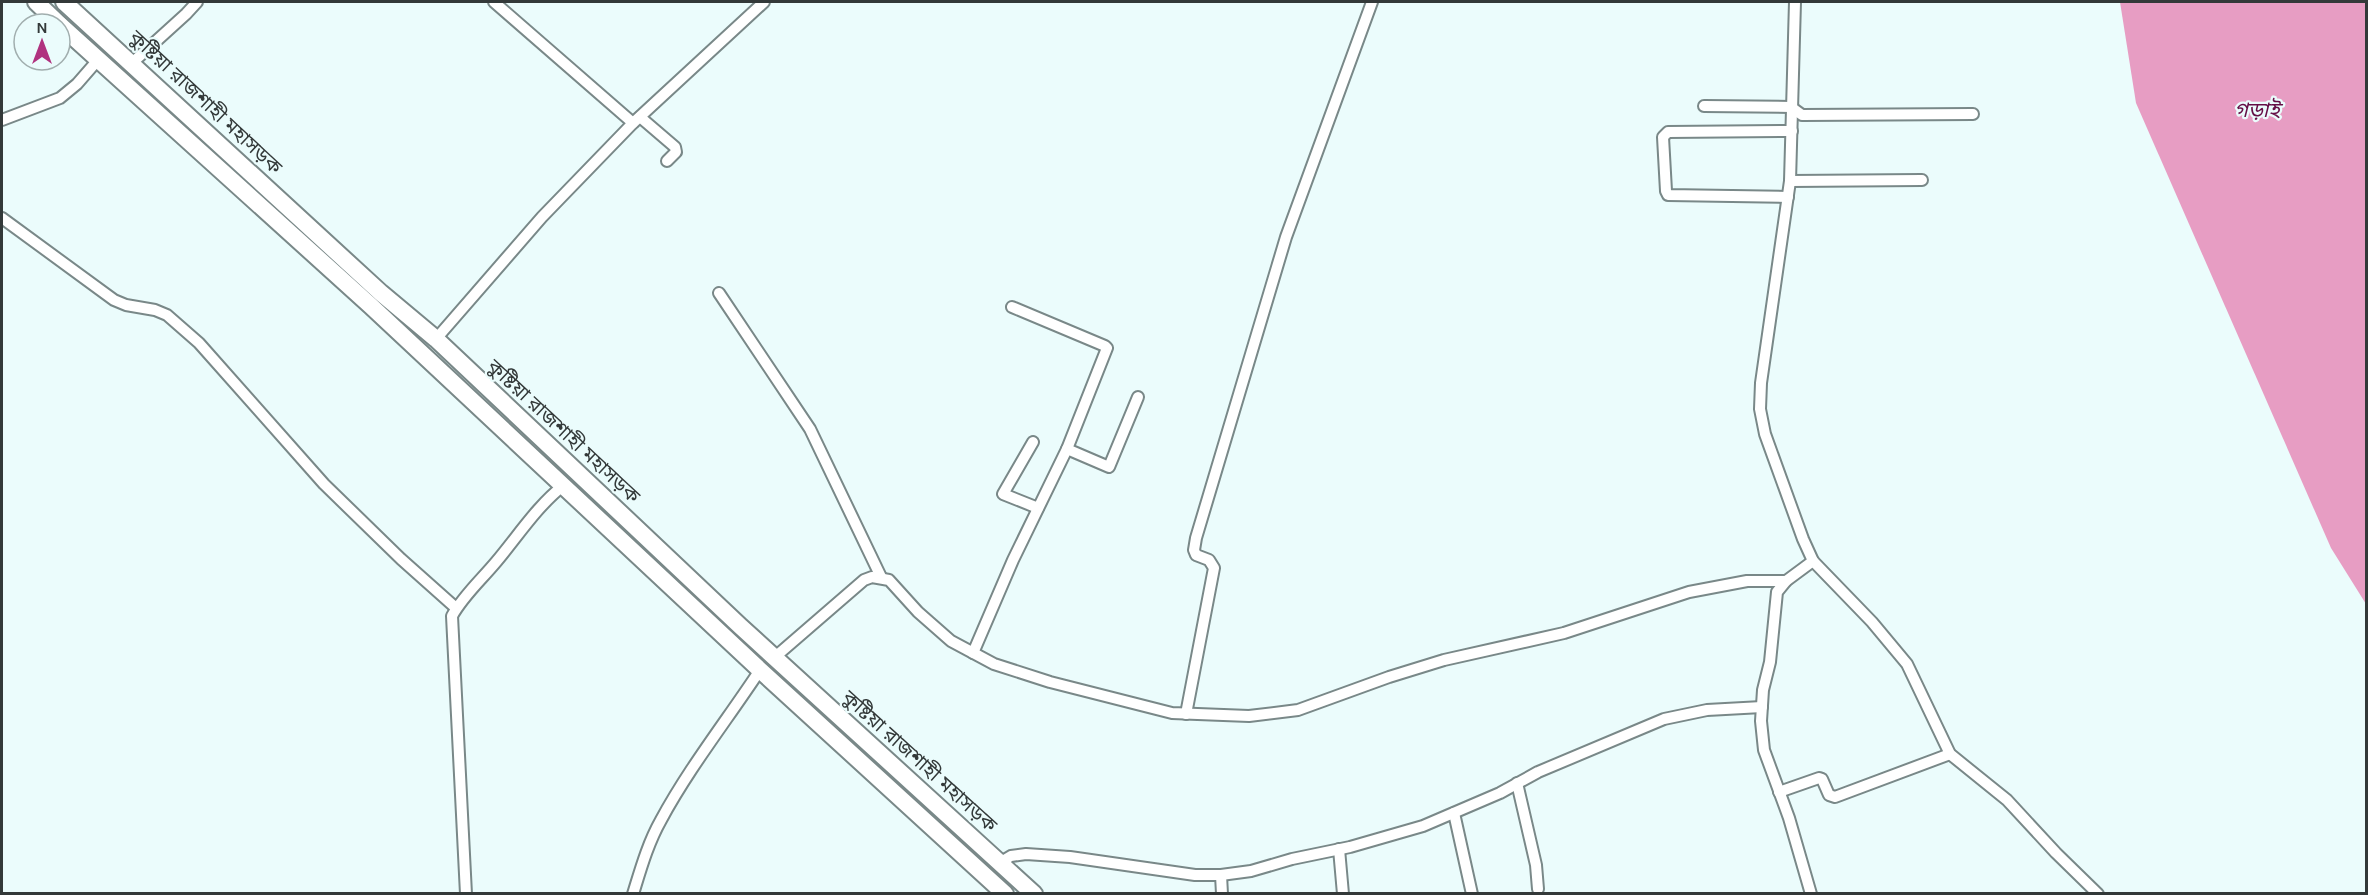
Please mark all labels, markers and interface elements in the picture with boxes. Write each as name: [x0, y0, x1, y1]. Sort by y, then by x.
north arrow: [12, 12, 72, 72]
text: N: [36, 18, 48, 37]
street label: কুষ্টিয়া রাজশাহী মহাসড়ক: [124, 24, 288, 180]
water label: গড়াই: [2234, 97, 2283, 122]
street label: কুষ্টিয়া রাজশাহী মহাসড়ক: [482, 353, 646, 509]
street label: কুষ্টিয়া রাজশাহী মহাসড়ক: [837, 685, 1003, 837]

